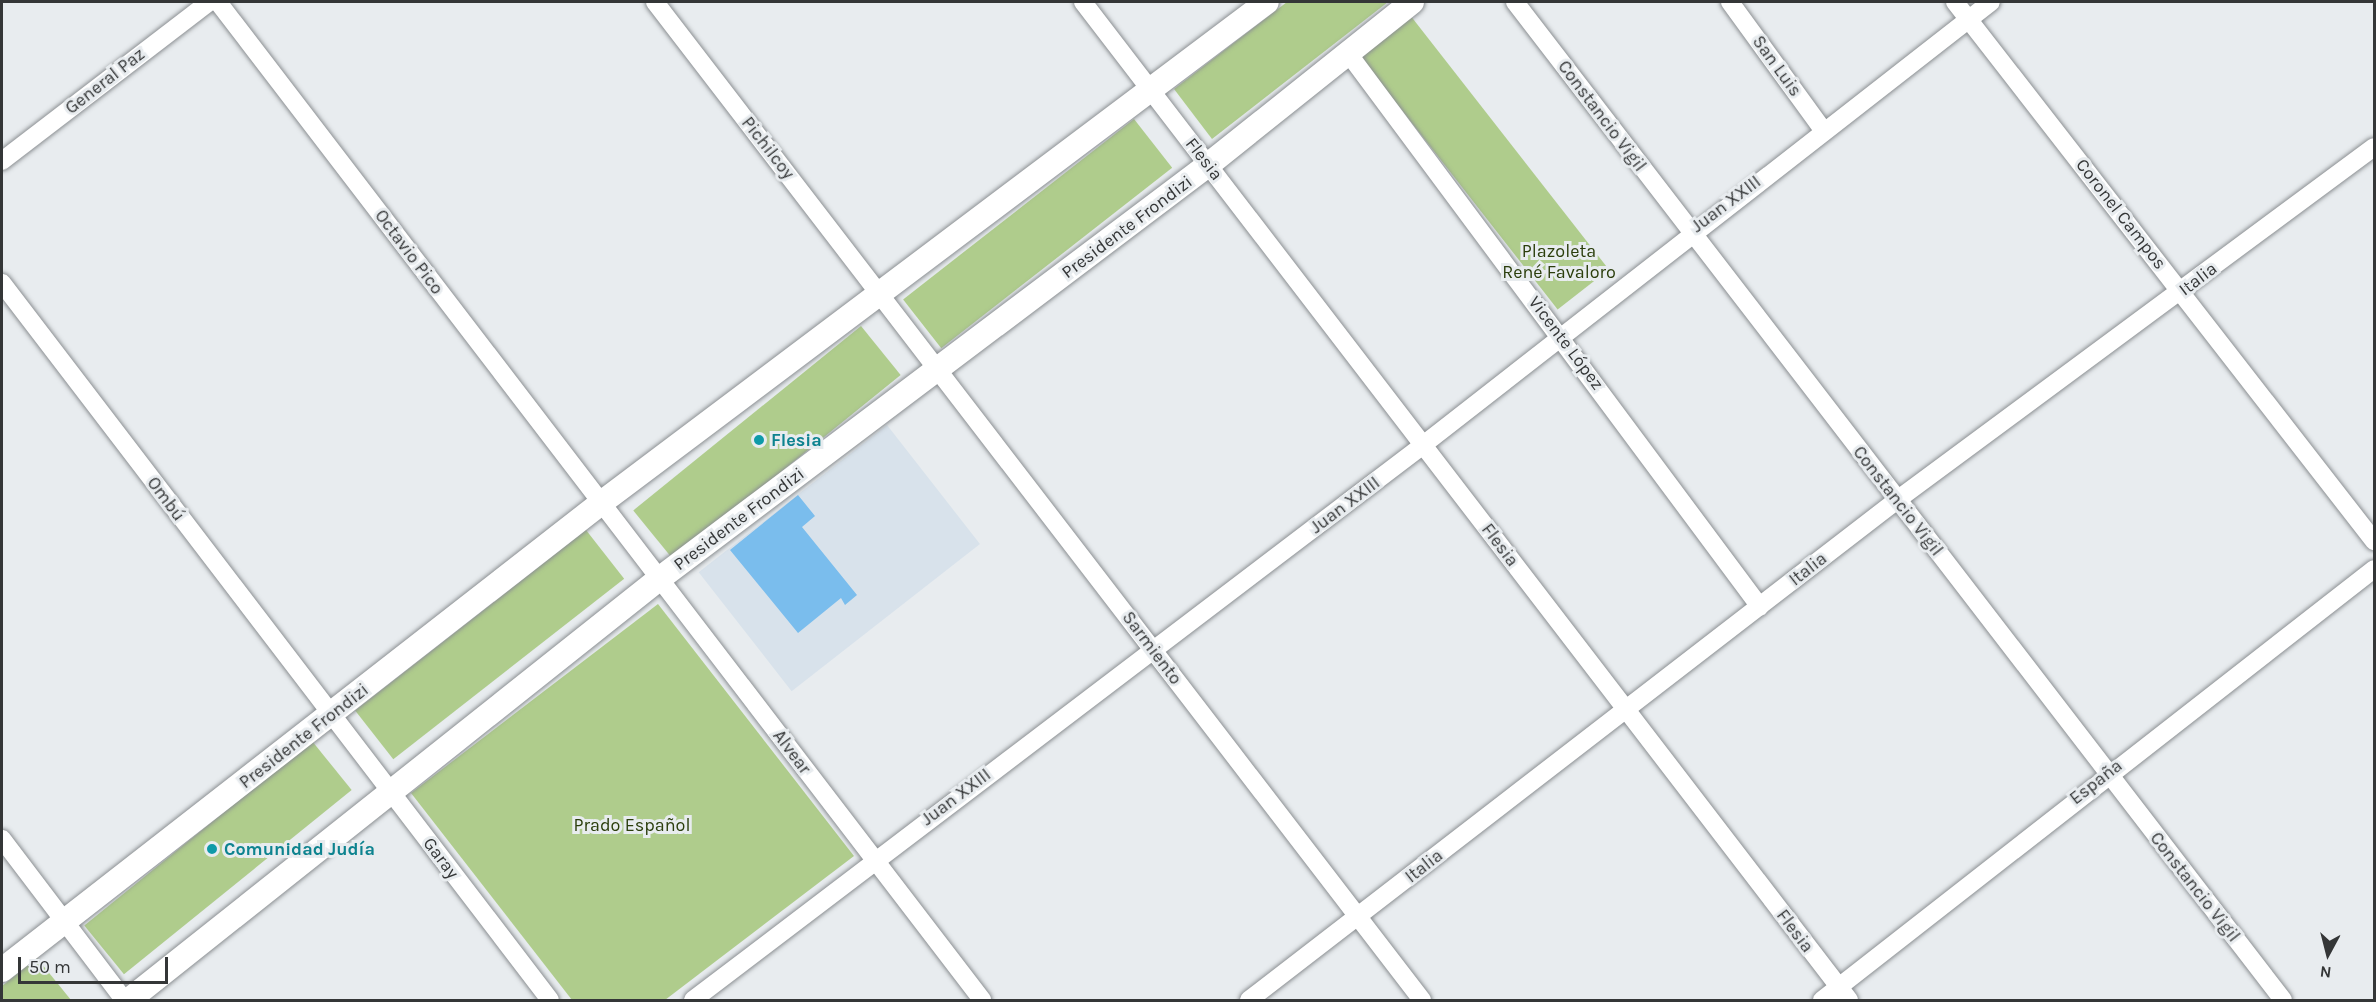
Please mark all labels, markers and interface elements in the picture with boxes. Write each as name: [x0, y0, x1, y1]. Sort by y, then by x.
street label: San Luis: [1748, 31, 1806, 101]
street label: General Paz: [61, 43, 149, 119]
street label: Constancio Vigil: [1553, 56, 1651, 176]
street label: Pichilcoy: [737, 112, 799, 184]
street label: Flesia: [1181, 133, 1227, 185]
street label: Coronel Campos: [2071, 154, 2171, 274]
street label: Presidente Frondizi: [1057, 171, 1197, 283]
street label: Juan XXIII: [1687, 171, 1765, 237]
street label: Octavio Pico: [370, 205, 448, 299]
park label: Plazoleta René Favaloro: [1502, 241, 1616, 284]
street label: Italia: [2175, 258, 2221, 300]
street label: Vicente López: [1524, 292, 1608, 394]
place label: Flesia: [771, 429, 822, 451]
marker: Flesia: [752, 433, 766, 447]
street label: Constancio Vigil: [1848, 442, 1948, 560]
street label: Presidente Frondizi: [669, 463, 809, 575]
street label: Juan XXIII: [1306, 472, 1384, 538]
street label: Ombú: [142, 473, 190, 525]
street label: Flesia: [1477, 519, 1523, 571]
street label: Italia: [1785, 548, 1831, 590]
street label: Sarmiento: [1117, 607, 1187, 689]
street label: Presidente Frondizi: [235, 679, 373, 793]
street label: Alvear: [768, 726, 816, 778]
street label: España: [2065, 755, 2127, 809]
street label: Juan XXIII: [917, 764, 995, 830]
park label: Prado Español: [574, 814, 690, 836]
street label: Constancio Vigil: [2145, 828, 2245, 946]
street label: Garay: [418, 833, 464, 883]
place label: Comunidad Judía: [224, 838, 375, 860]
marker: Comunidad Judía: [205, 842, 219, 856]
street label: Italia: [1401, 845, 1447, 887]
street label: Flesia: [1772, 905, 1818, 957]
north arrow: [2298, 924, 2358, 984]
scale bar: [21, 945, 171, 983]
text: 50 m: [29, 956, 71, 978]
text: N: [2319, 962, 2333, 982]

